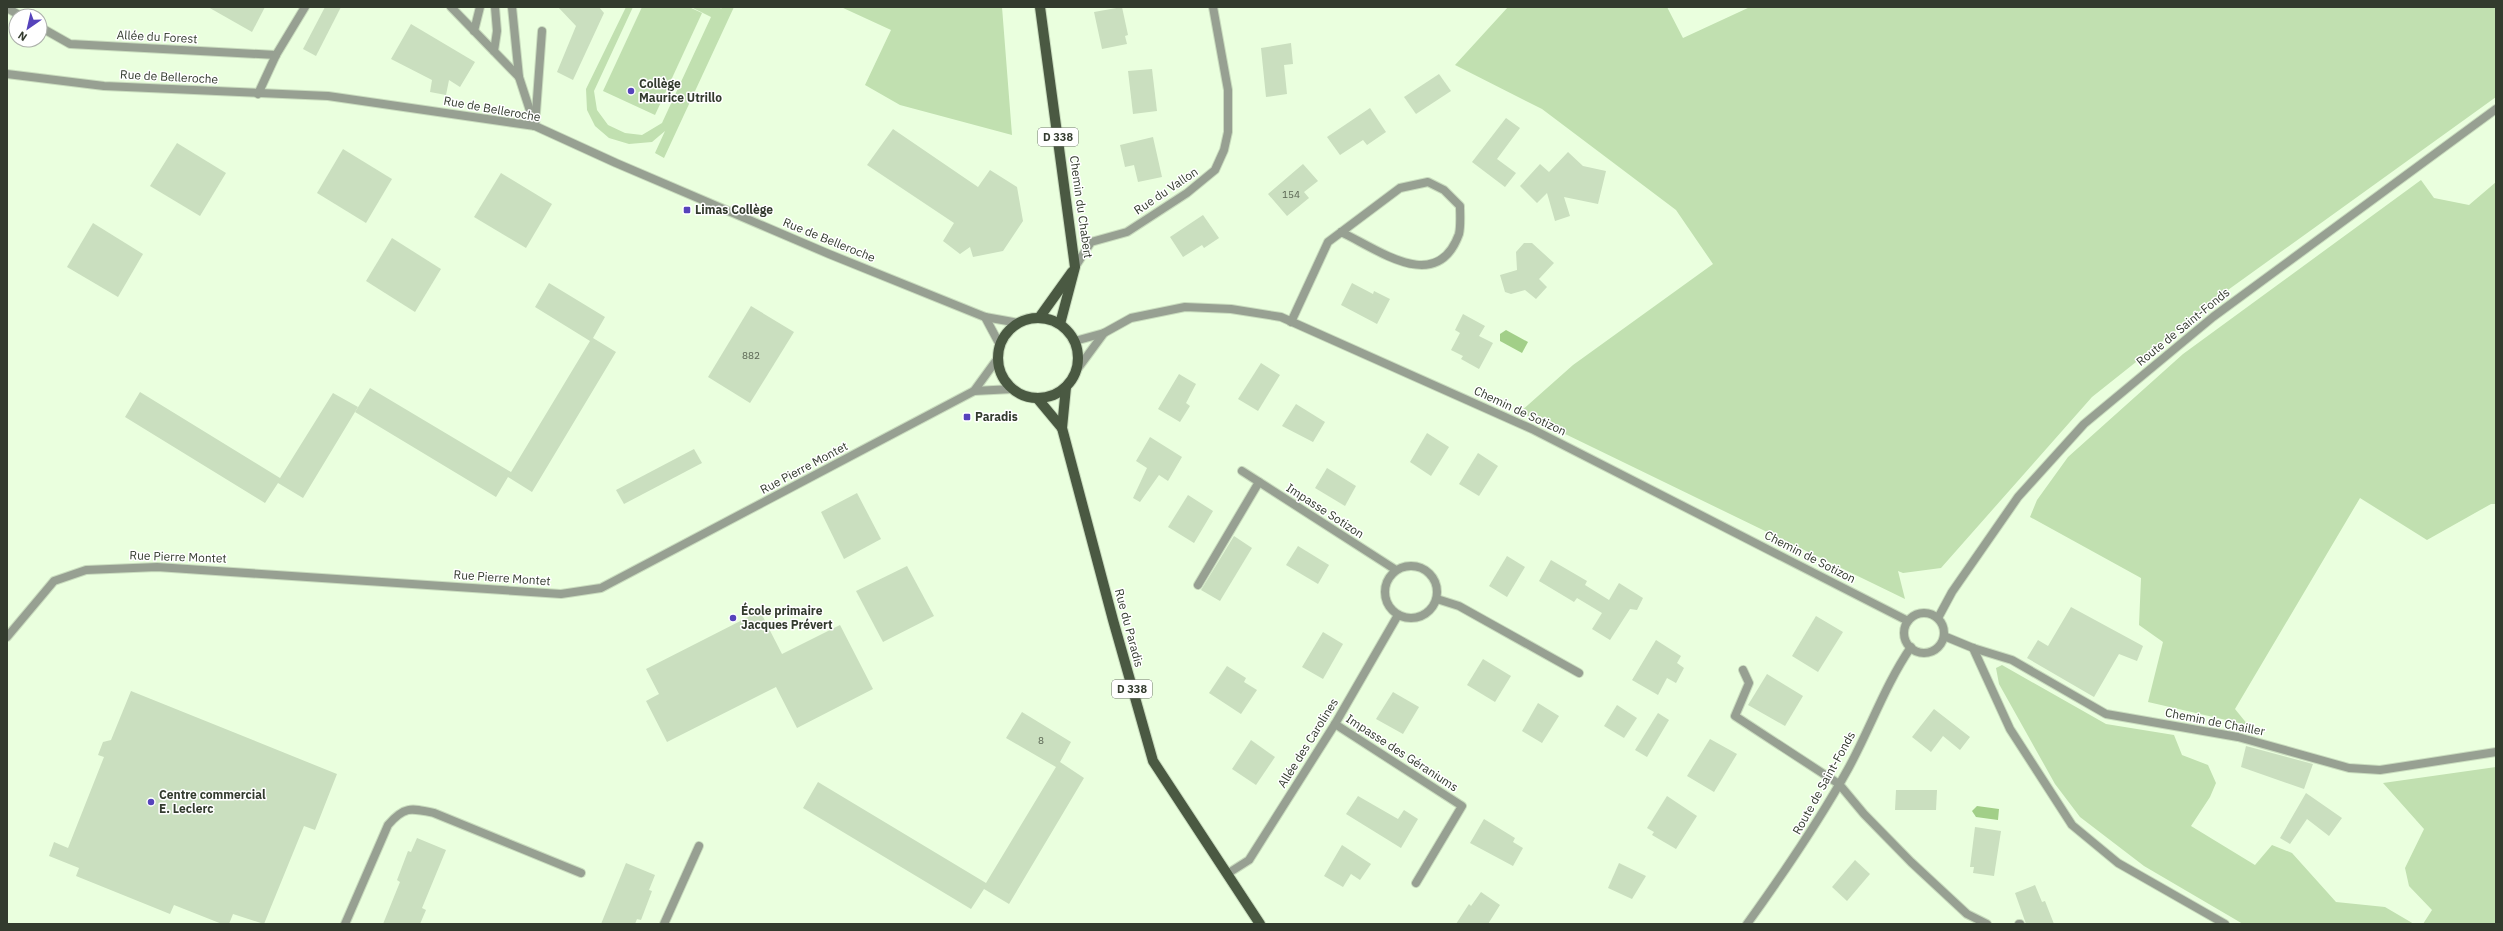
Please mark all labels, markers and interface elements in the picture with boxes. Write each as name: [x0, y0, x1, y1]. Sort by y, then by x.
north arrow: [8, 8, 48, 48]
street label: Allée du Forest: [116, 27, 198, 46]
text: N: [15, 28, 30, 44]
street label: Rue de Belleroche: [120, 66, 219, 87]
place label: Collège Maurice Utrillo: [639, 76, 722, 105]
marker: Collège Maurice Utrillo: [626, 86, 636, 96]
street label: Rue de Belleroche: [442, 93, 542, 124]
road number: D 338: [1038, 128, 1078, 146]
street label: Chemin du Chabert: [1067, 155, 1096, 259]
street label: Rue du Vallon: [1131, 164, 1201, 217]
house number: 154: [1282, 188, 1300, 201]
place label: Limas Collège: [695, 202, 773, 217]
marker: Limas Collège: [682, 205, 692, 215]
street label: Rue de Belleroche: [781, 214, 878, 265]
street label: Route de Saint-Fonds: [2133, 284, 2232, 369]
house number: 882: [742, 349, 760, 362]
street label: Chemin de Sotizon: [1472, 383, 1569, 439]
place label: Paradis: [975, 409, 1018, 424]
marker: Paradis: [962, 412, 972, 422]
street label: Rue Pierre Montet: [757, 438, 850, 497]
street label: Impasse Sotizon: [1284, 480, 1367, 541]
street label: Chemin de Sotizon: [1762, 527, 1858, 586]
street label: Rue Pierre Montet: [129, 547, 227, 566]
street label: Rue Pierre Montet: [453, 567, 551, 588]
street label: Rue du Paradis: [1112, 587, 1147, 669]
place label: École primaire Jacques Prévert: [741, 602, 833, 632]
marker: École primaire Jacques Prévert: [728, 613, 738, 623]
road number: D 338: [1112, 680, 1152, 698]
street label: Allée des Carolines: [1274, 695, 1341, 790]
street label: Chemin de Chailler: [2164, 704, 2267, 739]
street label: Impasse des Géraniums: [1343, 711, 1461, 795]
street label: Route de Saint-Fonds: [1789, 728, 1858, 837]
house number: 8: [1038, 734, 1044, 747]
place label: Centre commercial E. Leclerc: [159, 787, 266, 816]
marker: Centre commercial E. Leclerc: [146, 797, 156, 807]

